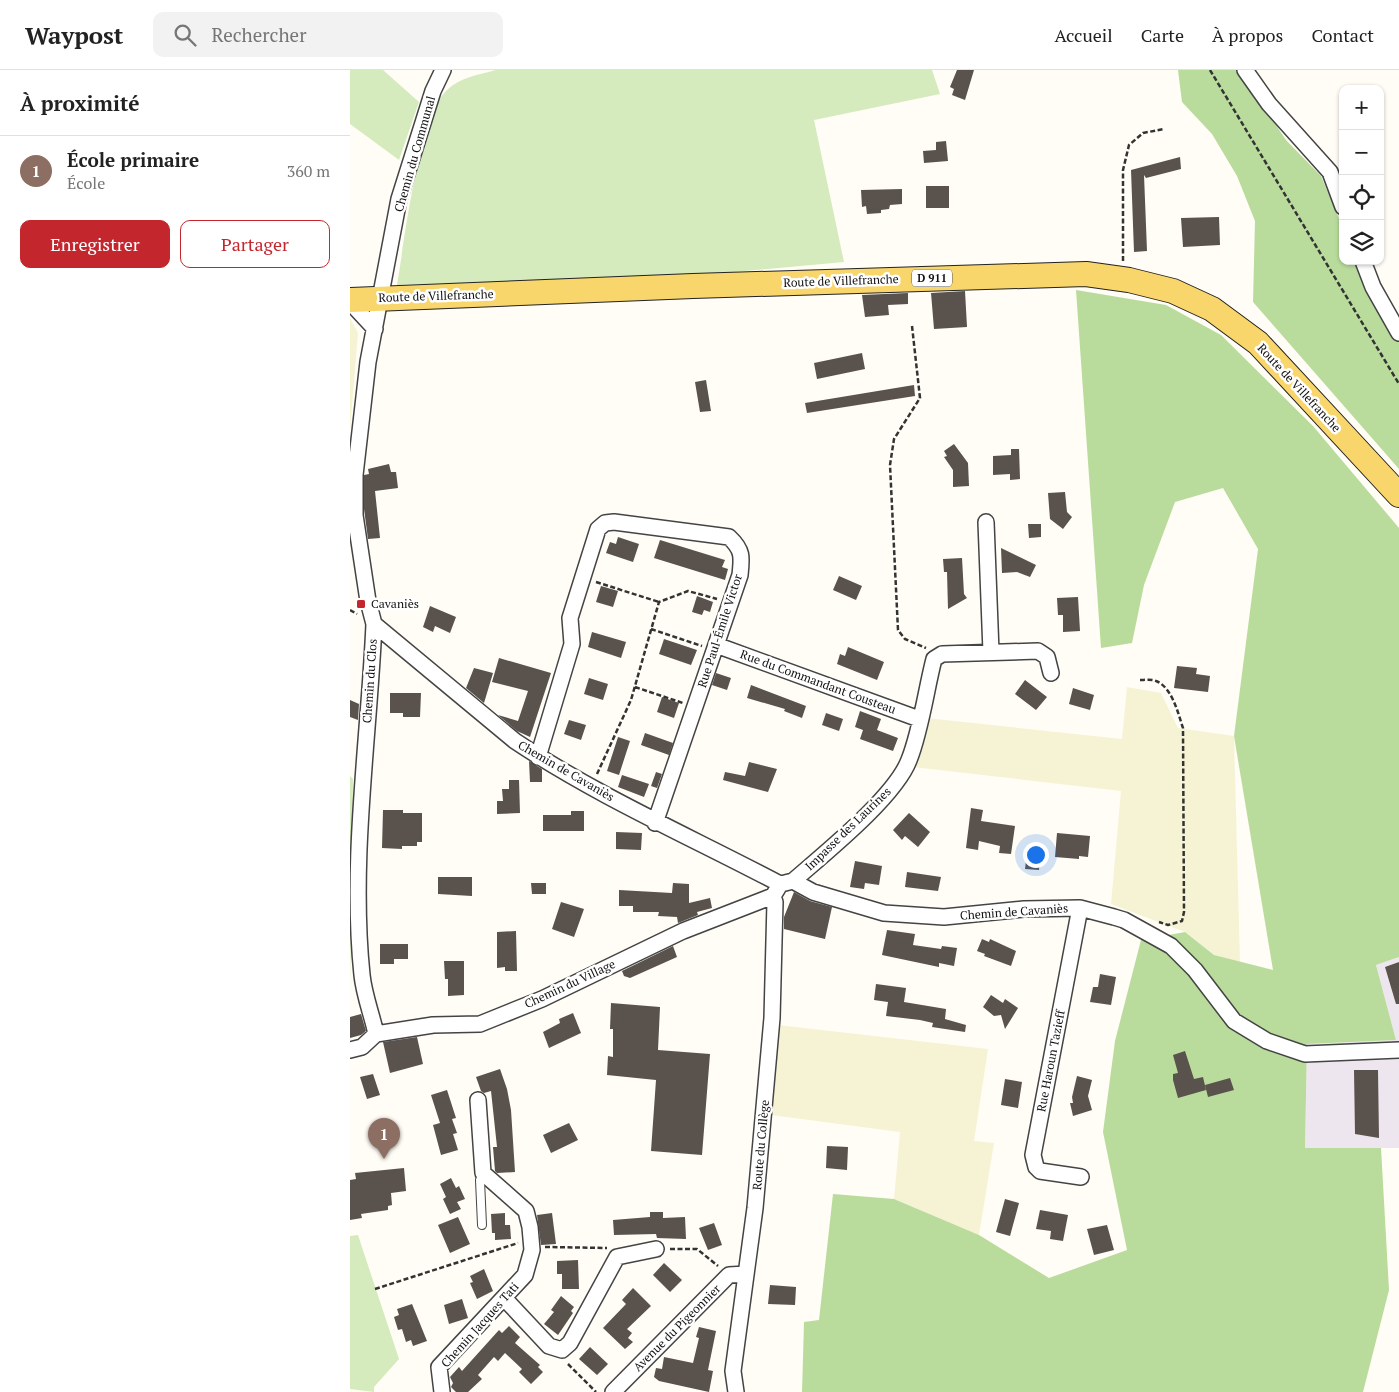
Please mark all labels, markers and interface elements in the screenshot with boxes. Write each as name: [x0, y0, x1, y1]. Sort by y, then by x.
search box: [153, 12, 503, 57]
text: Waypost: [25, 19, 123, 51]
icon: search: [171, 21, 199, 49]
text: Rechercher: [211, 22, 306, 47]
text: Accueil: [1054, 23, 1113, 47]
text: Carte: [1141, 23, 1184, 47]
text: À propos: [1212, 23, 1283, 47]
text: Contact: [1311, 23, 1374, 47]
map controls: [1339, 85, 1384, 265]
button: +: [1339, 85, 1384, 130]
text: À proximité: [20, 89, 140, 117]
street label: Chemin du Communal: [391, 94, 438, 213]
button: −: [1339, 130, 1384, 175]
text: École primaire: [67, 147, 199, 172]
text: 1: [31, 160, 41, 182]
text: 360 m: [287, 160, 330, 182]
text: École: [67, 172, 105, 194]
button: locate: [1339, 175, 1384, 220]
button: Enregistrer: [20, 220, 170, 268]
button: Partager: [180, 220, 330, 268]
button: layers: [1339, 220, 1384, 265]
road number: D 911: [912, 270, 952, 287]
street label: Route de Villefranche: [783, 271, 899, 290]
street label: Route de Villefranche: [378, 286, 494, 305]
street label: Route de Villefranche: [1255, 340, 1344, 435]
street label: Rue Paul-Émile Victor: [694, 572, 745, 690]
place label: Cavaniès: [371, 596, 419, 611]
marker: Cavaniès: [355, 598, 367, 610]
street label: Chemin du Clos: [359, 638, 380, 724]
street label: Rue du Commandant Cousteau: [738, 646, 898, 717]
street label: Chemin de Cavaniès: [516, 737, 617, 804]
street label: Impasse des Laurines: [802, 784, 894, 874]
your location: [1023, 842, 1049, 868]
street label: Chemin de Cavaniès: [959, 900, 1069, 923]
street label: Chemin du Village: [522, 956, 618, 1011]
street label: Rue Haroun Tazieff: [1033, 1008, 1068, 1113]
street label: Route du Collège: [749, 1099, 772, 1191]
pin: 1: [368, 1118, 400, 1159]
street label: Chemin Jacques Tati: [438, 1279, 522, 1370]
street label: Avenue du Pigeonnier: [630, 1281, 724, 1374]

